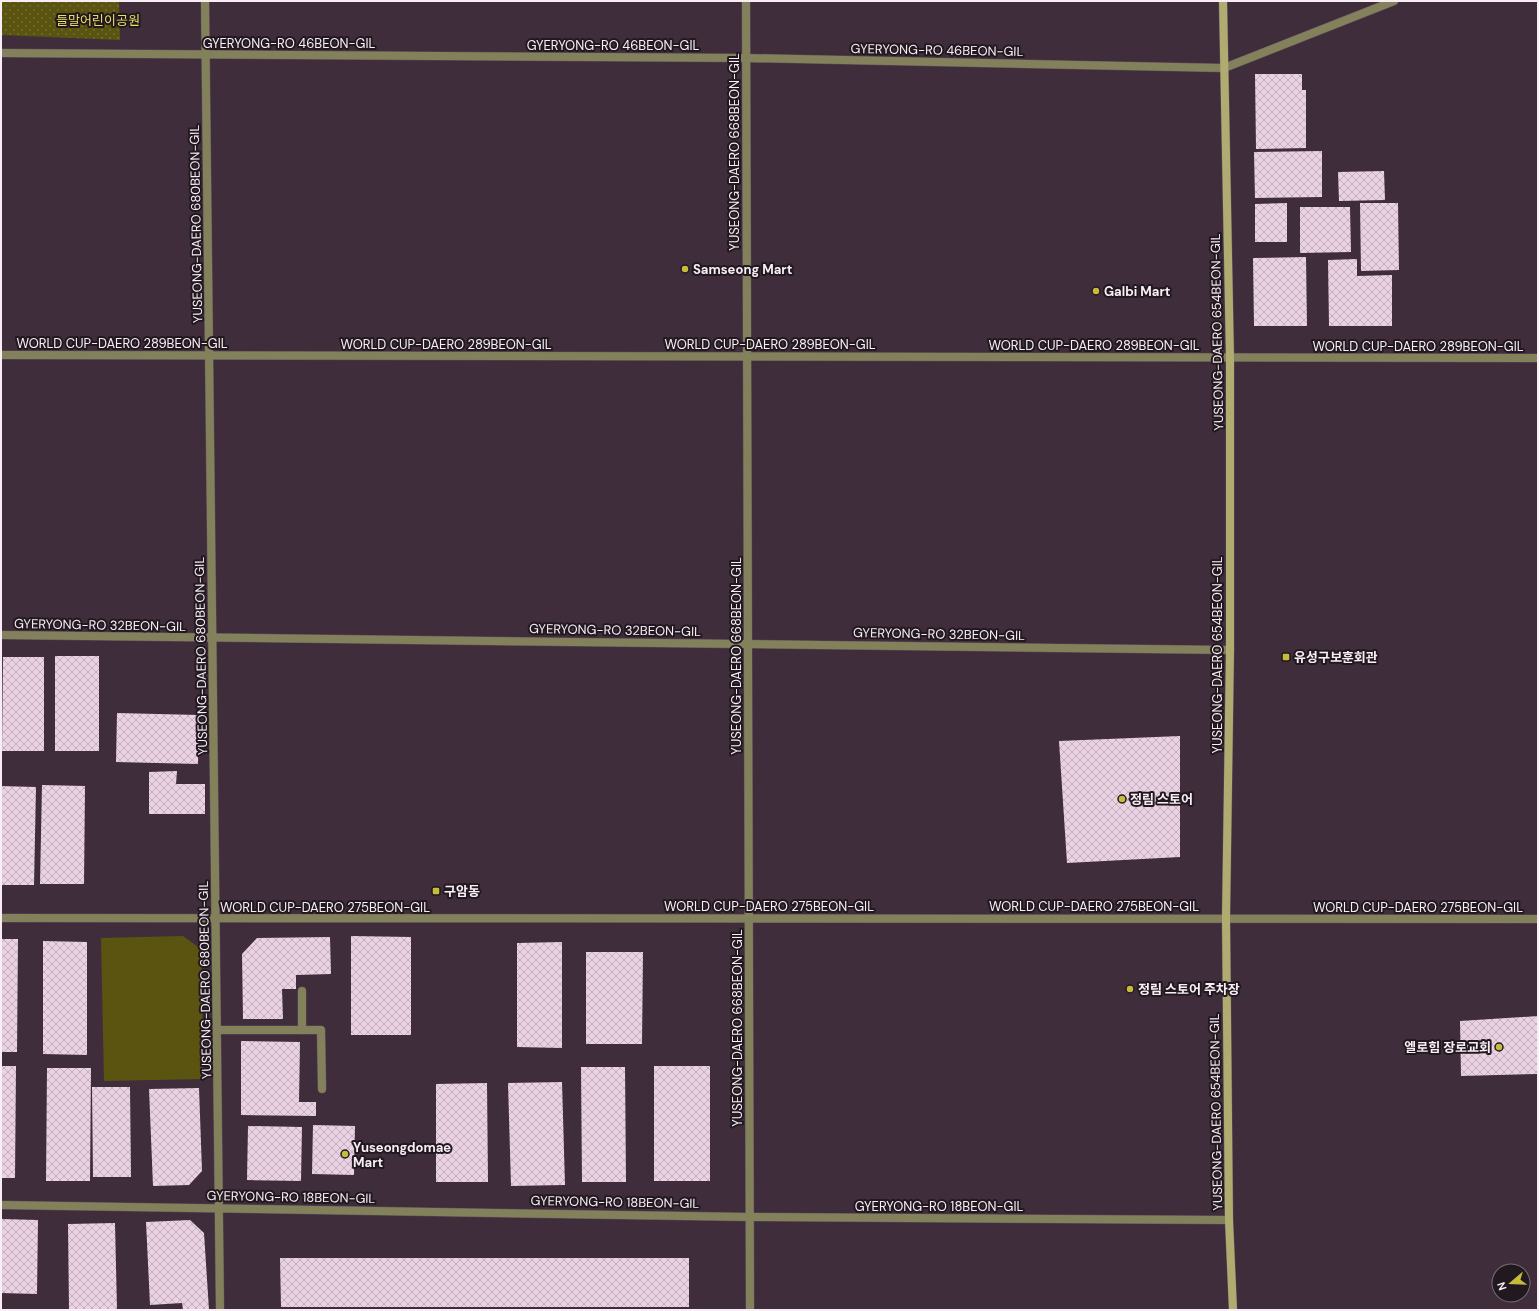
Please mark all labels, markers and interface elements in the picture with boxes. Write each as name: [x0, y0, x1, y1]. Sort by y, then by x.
park label: 들말어린이공원: [56, 12, 140, 29]
street label: GYERYONG-RO 46BEON-GIL: [203, 35, 375, 52]
street label: GYERYONG-RO 46BEON-GIL: [527, 37, 699, 54]
street label: GYERYONG-RO 46BEON-GIL: [851, 40, 1024, 60]
street label: YUSEONG-DAERO 668BEON-GIL: [726, 53, 743, 251]
street label: YUSEONG-DAERO 680BEON-GIL: [186, 125, 206, 323]
street label: YUSEONG-DAERO 654BEON-GIL: [1207, 233, 1227, 431]
place label: Samseong Mart: [693, 261, 792, 278]
marker: Samseong Mart: [680, 264, 690, 274]
place label: Galbi Mart: [1104, 283, 1170, 300]
marker: Galbi Mart: [1091, 286, 1101, 296]
street label: WORLD CUP-DAERO 289BEON-GIL: [16, 335, 228, 352]
street label: WORLD CUP-DAERO 289BEON-GIL: [340, 336, 552, 353]
street label: WORLD CUP-DAERO 289BEON-GIL: [664, 336, 876, 353]
street label: WORLD CUP-DAERO 289BEON-GIL: [988, 337, 1200, 354]
street label: WORLD CUP-DAERO 289BEON-GIL: [1312, 338, 1524, 355]
street label: YUSEONG-DAERO 654BEON-GIL: [1209, 556, 1226, 754]
street label: YUSEONG-DAERO 680BEON-GIL: [191, 557, 211, 755]
street label: YUSEONG-DAERO 668BEON-GIL: [728, 557, 745, 755]
street label: GYERYONG-RO 32BEON-GIL: [14, 615, 186, 635]
street label: GYERYONG-RO 32BEON-GIL: [529, 620, 701, 640]
street label: GYERYONG-RO 32BEON-GIL: [853, 624, 1025, 644]
place label: 유성구보훈회관: [1294, 649, 1378, 666]
marker: 유성구보훈회관: [1281, 652, 1291, 662]
place label: 정림 스토어: [1130, 791, 1193, 808]
marker: 정림 스토어: [1117, 794, 1127, 804]
street label: YUSEONG-DAERO 680BEON-GIL: [195, 881, 215, 1079]
place label: 구암동: [444, 883, 480, 900]
marker: 구암동: [431, 886, 441, 896]
street label: WORLD CUP-DAERO 275BEON-GIL: [664, 898, 874, 915]
street label: WORLD CUP-DAERO 275BEON-GIL: [989, 898, 1199, 915]
street label: WORLD CUP-DAERO 275BEON-GIL: [220, 899, 430, 916]
street label: WORLD CUP-DAERO 275BEON-GIL: [1313, 899, 1523, 916]
street label: YUSEONG-DAERO 668BEON-GIL: [729, 929, 746, 1127]
place label: 정림 스토어 주차장: [1138, 981, 1240, 998]
marker: 정림 스토어 주차장: [1125, 984, 1135, 994]
street label: YUSEONG-DAERO 654BEON-GIL: [1206, 1013, 1226, 1211]
place label: 엘로힘 장로교회: [1404, 1039, 1491, 1056]
marker: 엘로힘 장로교회: [1494, 1042, 1504, 1052]
place label: Yuseongdomae Mart: [353, 1139, 451, 1171]
marker: Yuseongdomae Mart: [340, 1149, 350, 1159]
street label: GYERYONG-RO 18BEON-GIL: [207, 1187, 376, 1207]
street label: GYERYONG-RO 18BEON-GIL: [531, 1192, 700, 1212]
street label: GYERYONG-RO 18BEON-GIL: [855, 1198, 1023, 1215]
north arrow: [1491, 1263, 1531, 1303]
text: N: [1494, 1280, 1509, 1292]

